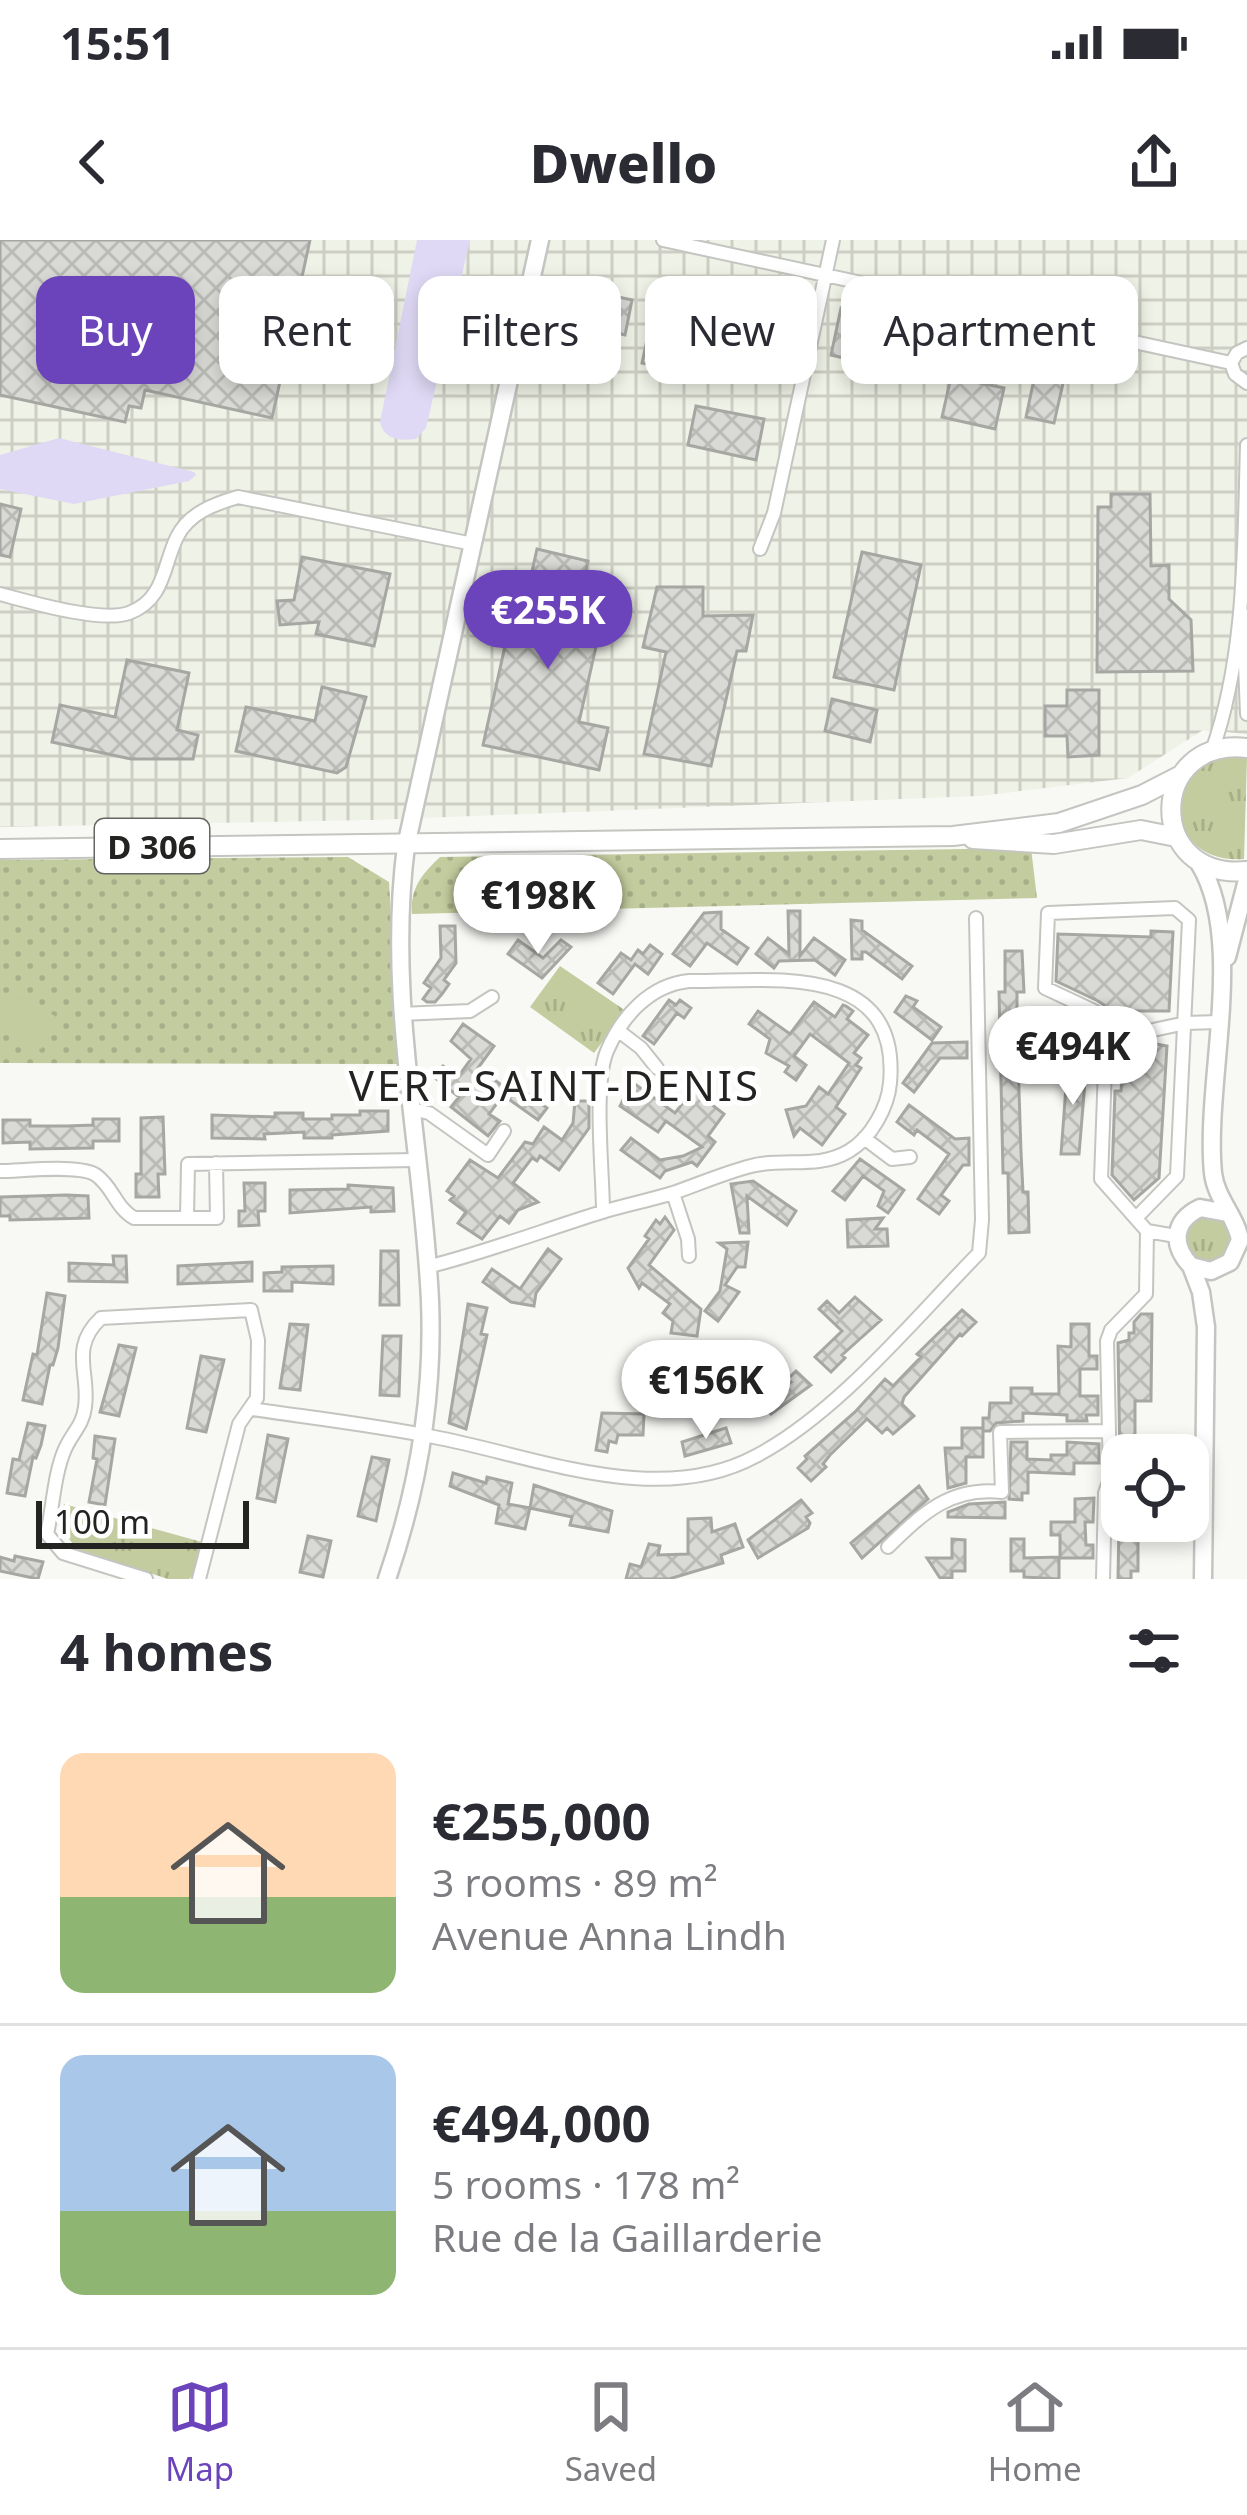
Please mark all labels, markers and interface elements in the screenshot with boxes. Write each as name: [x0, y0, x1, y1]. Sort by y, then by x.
text: 15:51: [60, 12, 176, 73]
text: Dwello: [530, 125, 717, 199]
icon: back: [60, 129, 126, 195]
icon: share: [1121, 129, 1187, 195]
chip: Buy: [36, 276, 195, 384]
chip: Rent: [219, 276, 394, 384]
chip: Filters: [418, 276, 621, 384]
chip: New: [645, 276, 817, 384]
chip: Apartment: [841, 276, 1138, 384]
pin: €255K: [464, 570, 632, 672]
text: €255K: [490, 582, 606, 635]
road number: D 306: [95, 819, 209, 873]
pin: €198K: [454, 855, 622, 957]
text: €198K: [480, 867, 596, 920]
pin: €494K: [989, 1006, 1157, 1108]
text: €494K: [1015, 1018, 1131, 1071]
district label: VERT-SAINT-DENIS: [349, 1056, 761, 1113]
pin: €156K: [622, 1340, 790, 1442]
text: €156K: [648, 1352, 764, 1405]
map controls: [1101, 1434, 1209, 1542]
button: locate: [1101, 1434, 1209, 1542]
scale bar: [36, 1495, 249, 1548]
text: 100 m: [54, 1499, 150, 1544]
text: 4 homes: [60, 1616, 273, 1686]
icon: filters: [1121, 1618, 1187, 1684]
text: €255,000: [432, 1785, 651, 1855]
icon: home: [156, 1801, 300, 1945]
text: 3 rooms · 89 m²: [432, 1855, 718, 1908]
text: Avenue Anna Lindh: [432, 1908, 787, 1961]
text: €494,000: [432, 2087, 651, 2157]
icon: home: [156, 2103, 300, 2247]
text: 5 rooms · 178 m²: [432, 2157, 740, 2210]
text: Rue de la Gaillarderie: [432, 2210, 823, 2263]
tab: Map: [165, 2374, 234, 2491]
tab: Saved: [565, 2374, 657, 2491]
tab: Home: [988, 2374, 1082, 2491]

